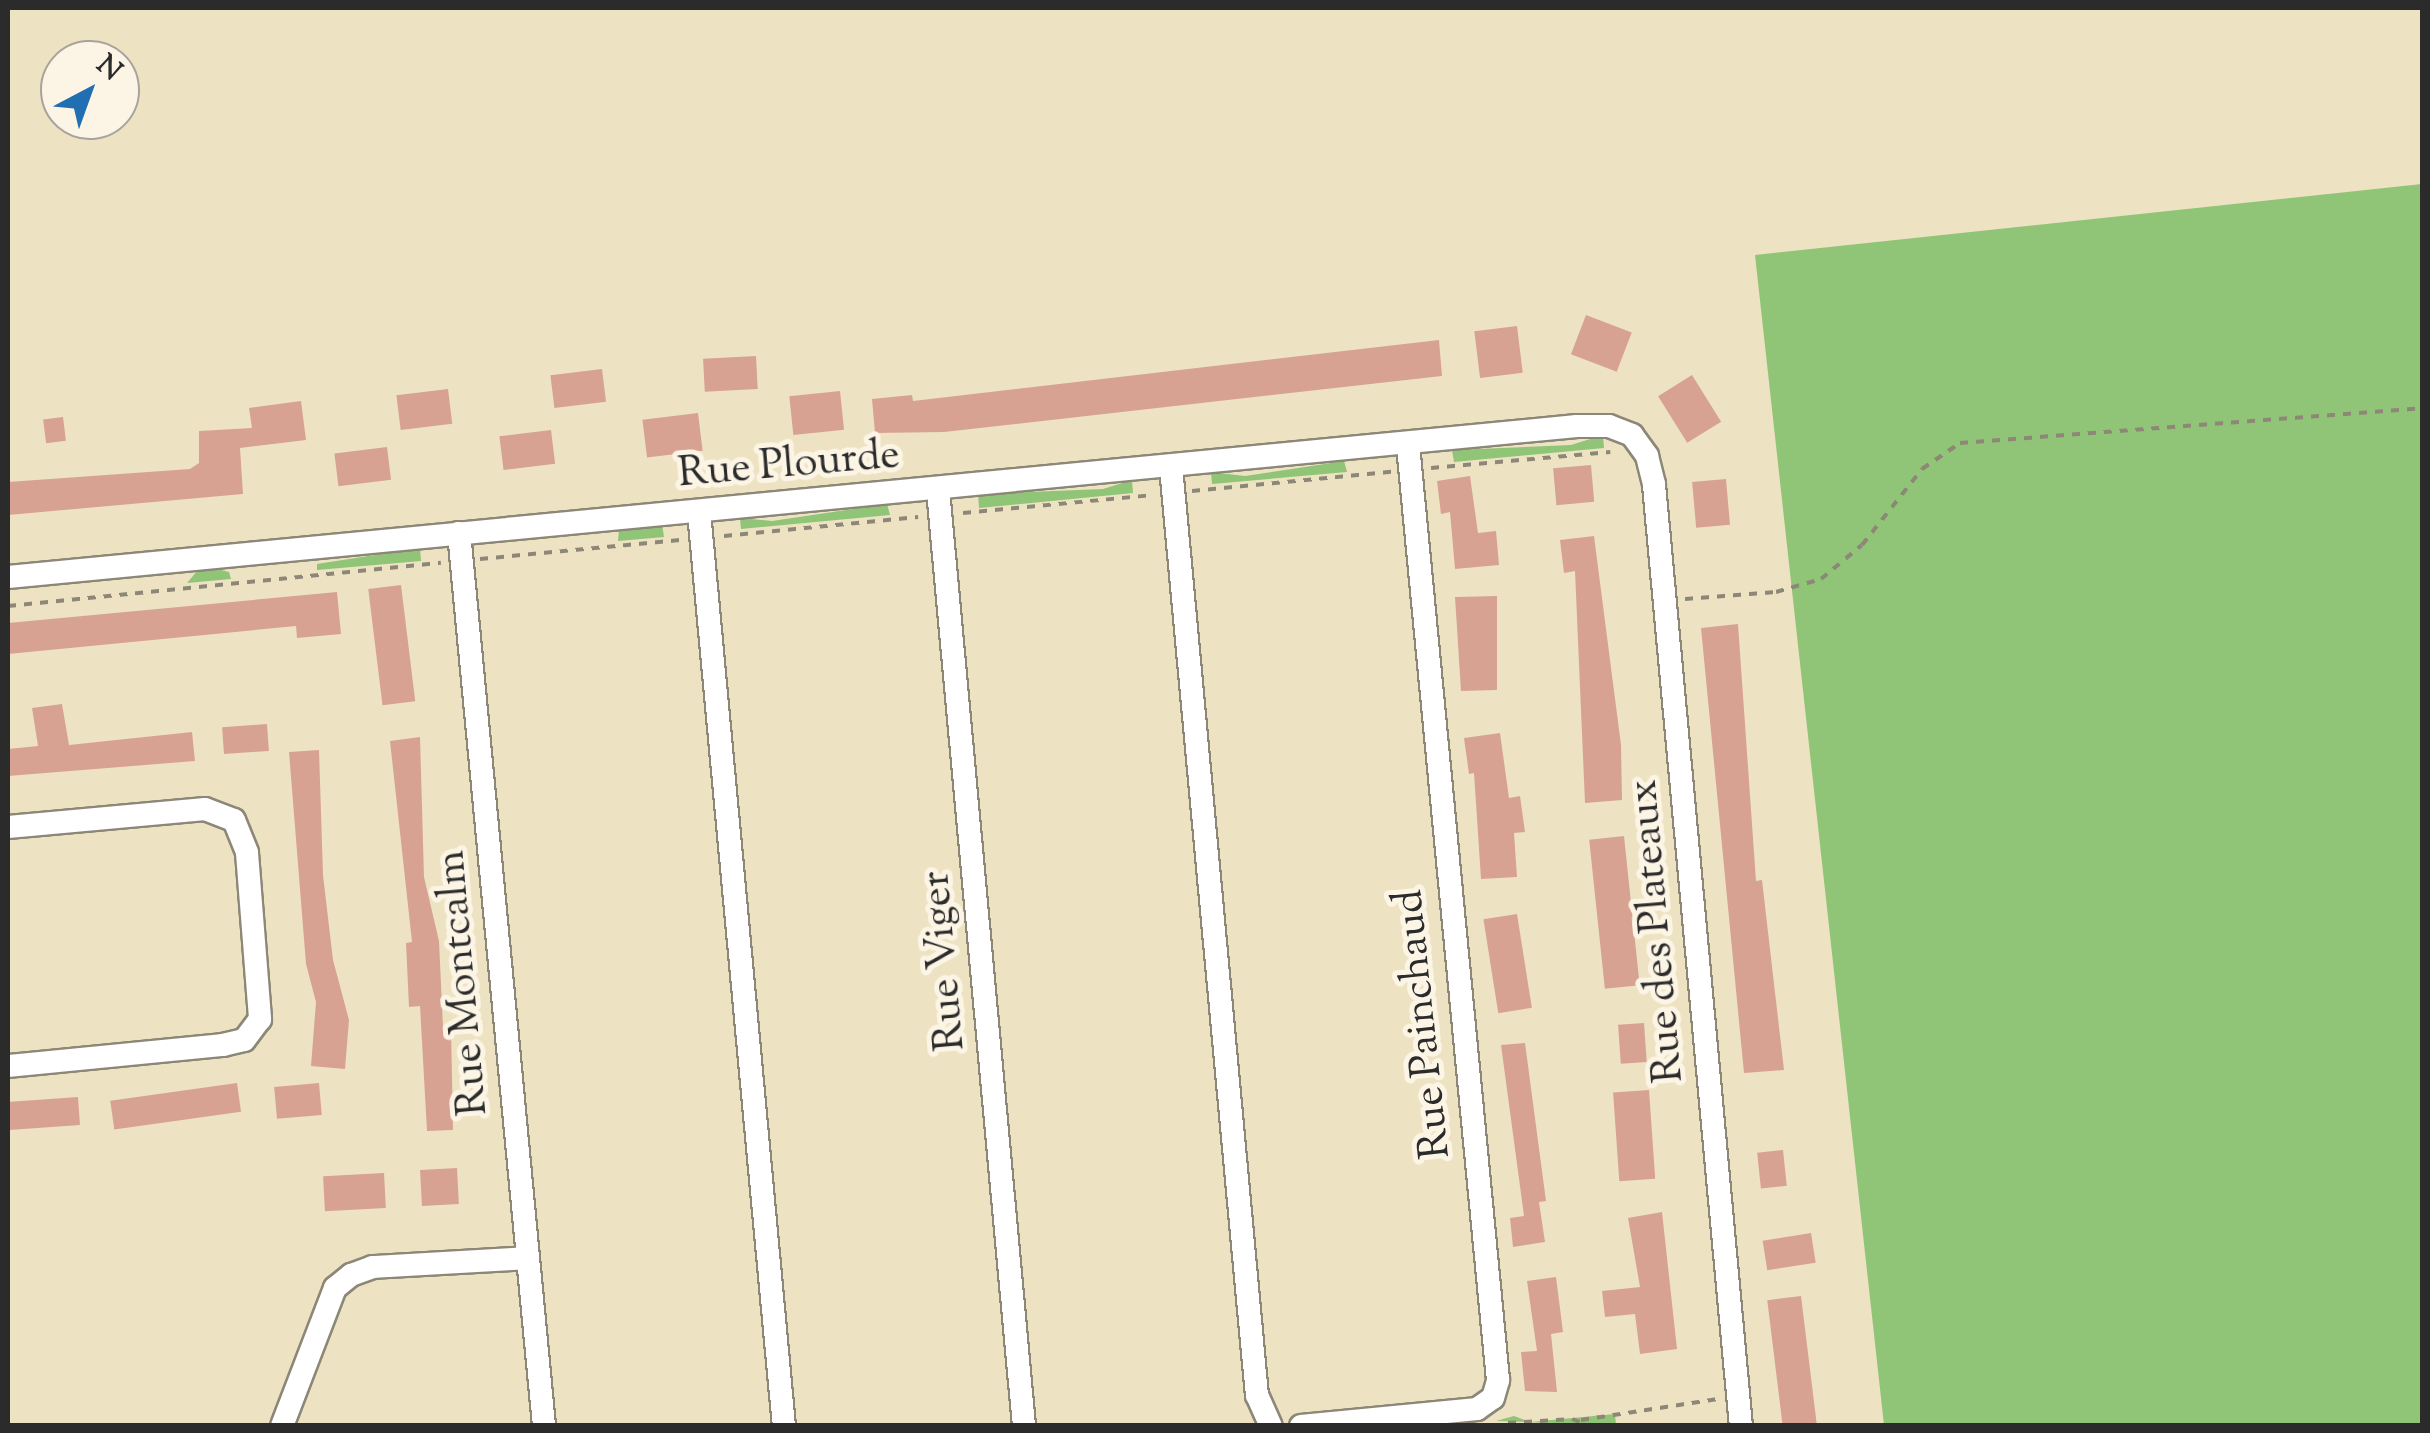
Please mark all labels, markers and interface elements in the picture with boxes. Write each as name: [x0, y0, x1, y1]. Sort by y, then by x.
north arrow: [40, 40, 140, 140]
text: N: [87, 46, 130, 91]
street label: Rue Plourde: [676, 431, 902, 501]
street label: Rue des Plateaux: [1620, 777, 1696, 1085]
street label: Rue Montcalm: [427, 848, 501, 1118]
street label: Rue Viger: [912, 869, 978, 1053]
street label: Rue Painchaud: [1385, 887, 1463, 1161]

